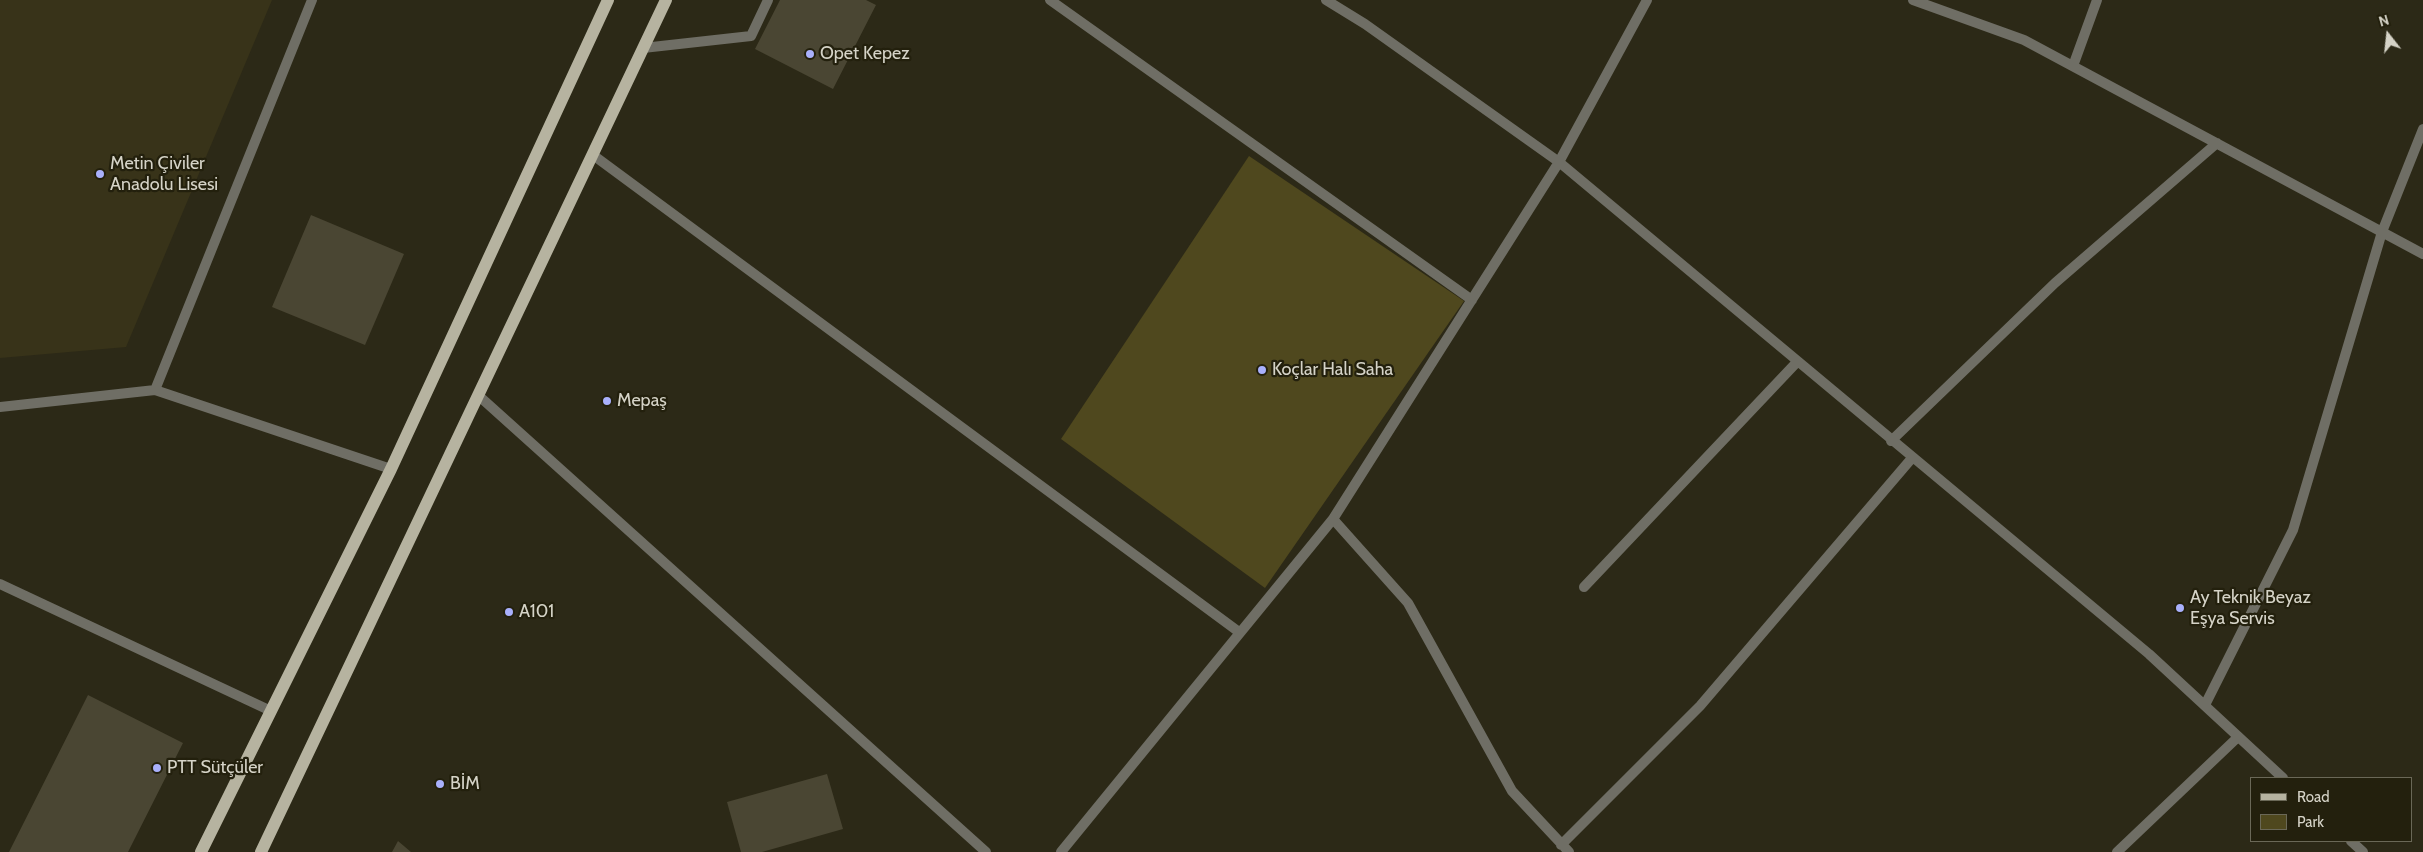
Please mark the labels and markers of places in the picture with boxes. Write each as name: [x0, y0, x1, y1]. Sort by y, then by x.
place label: Opet Kepez: [820, 43, 910, 65]
marker: Opet Kepez: [804, 48, 816, 60]
place label: Metin Çiviler Anadolu Lisesi: [110, 153, 218, 195]
marker: Metin Çiviler Anadolu Lisesi: [94, 168, 106, 180]
place label: Koçlar Halı Saha: [1272, 359, 1393, 381]
marker: Koçlar Halı Saha: [1256, 364, 1268, 376]
place label: Mepaş: [617, 390, 667, 412]
marker: Mepaş: [601, 395, 613, 407]
place label: Ay Teknik Beyaz Eşya Servis: [2190, 587, 2311, 630]
place label: A101: [519, 601, 554, 623]
marker: Ay Teknik Beyaz Eşya Servis: [2174, 602, 2186, 614]
marker: A101: [503, 606, 515, 618]
place label: PTT Sütçüler: [167, 757, 263, 779]
marker: PTT Sütçüler: [151, 762, 163, 774]
place label: BİM: [450, 773, 480, 795]
marker: BİM: [434, 778, 446, 790]

